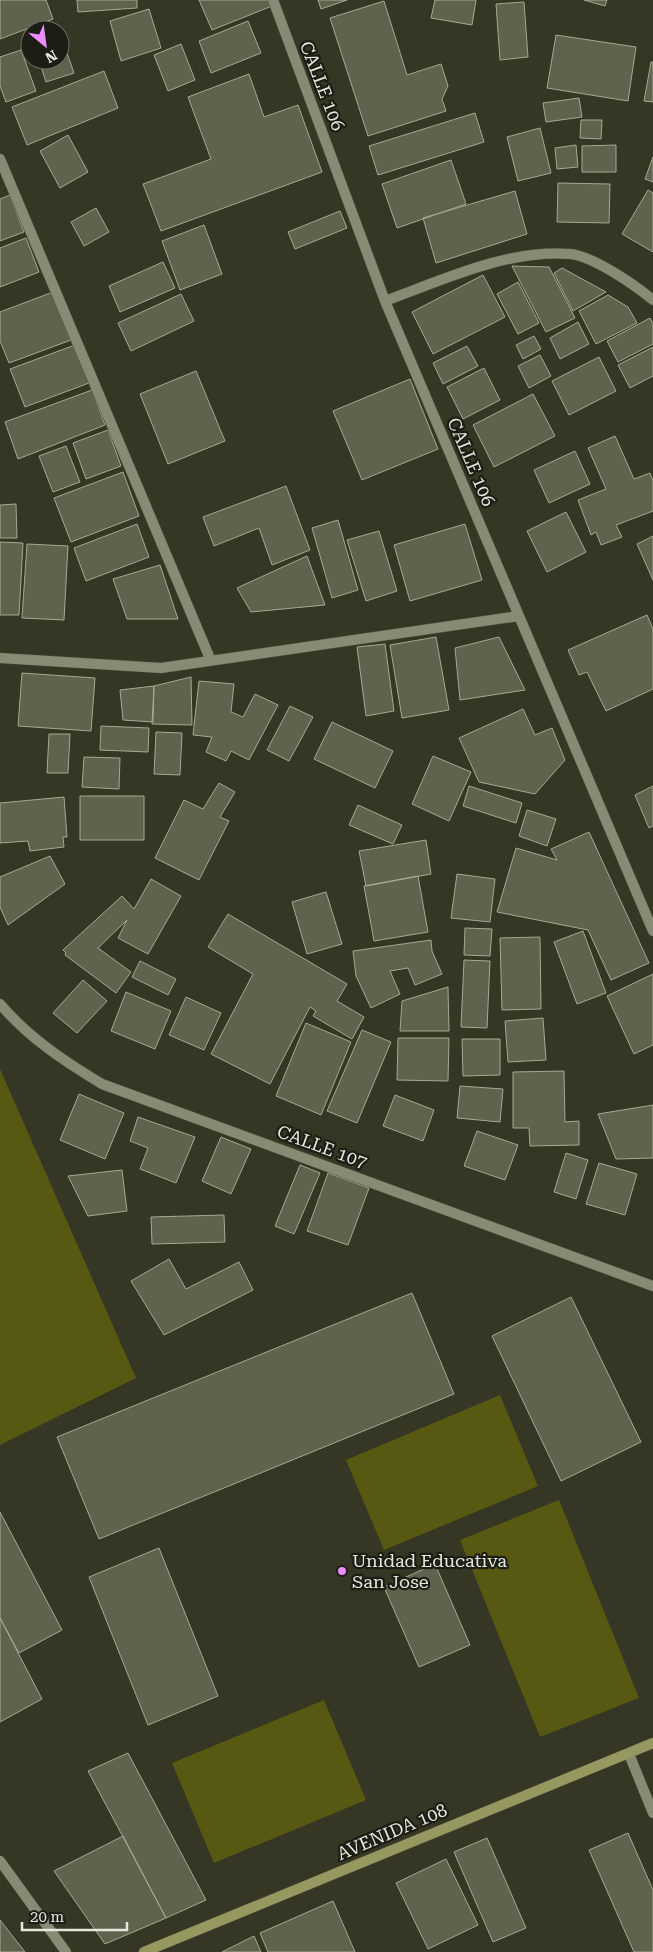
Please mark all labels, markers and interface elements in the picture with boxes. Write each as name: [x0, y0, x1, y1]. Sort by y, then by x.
north arrow: [20, 20, 70, 70]
street label: CALLE 106: [296, 38, 349, 134]
text: N: [43, 47, 60, 66]
street label: CALLE 106: [443, 414, 500, 509]
street label: CALLE 107: [274, 1121, 370, 1172]
place label: Unidad Educativa San Jose: [352, 1550, 507, 1592]
marker: Unidad Educativa San Jose: [336, 1565, 348, 1577]
street label: AVENIDA 108: [334, 1799, 450, 1864]
scale bar: [22, 1900, 128, 1932]
text: 20 m: [30, 1908, 65, 1926]

